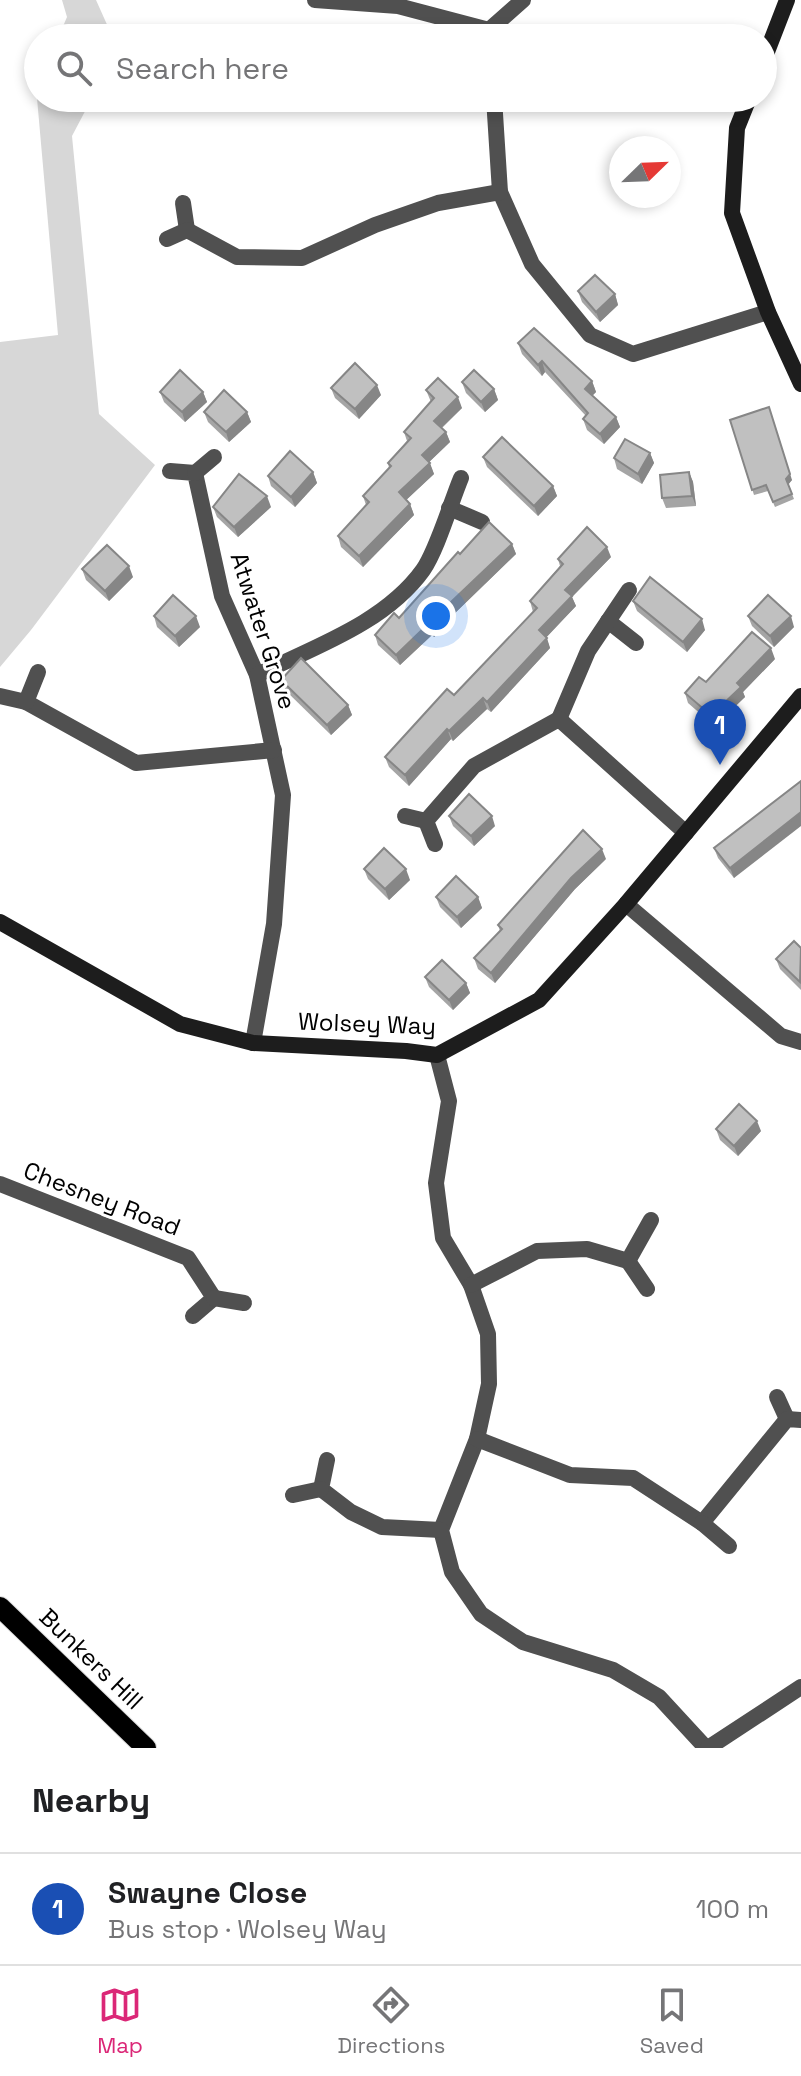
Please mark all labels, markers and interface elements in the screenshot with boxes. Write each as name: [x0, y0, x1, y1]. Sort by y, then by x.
search box: [24, 24, 777, 112]
icon: search: [52, 46, 96, 90]
text: Search here: [116, 49, 289, 88]
north arrow: [609, 136, 681, 208]
street label: Atwater Grove: [224, 548, 303, 713]
your location: [416, 596, 456, 636]
pin: 1: [694, 699, 746, 765]
street label: Wolsey Way: [298, 1006, 436, 1041]
street label: Chesney Road: [19, 1154, 185, 1243]
street label: Bunkers Hill: [33, 1601, 150, 1716]
text: Nearby: [32, 1779, 150, 1822]
text: Swayne Close: [108, 1873, 307, 1912]
text: 1: [52, 1892, 64, 1926]
text: 100 m: [696, 1892, 769, 1926]
text: Bus stop · Wolsey Way: [108, 1912, 387, 1946]
tab: Map: [97, 1983, 143, 2059]
tab: Directions: [337, 1983, 445, 2059]
tab: Saved: [640, 1983, 704, 2059]

